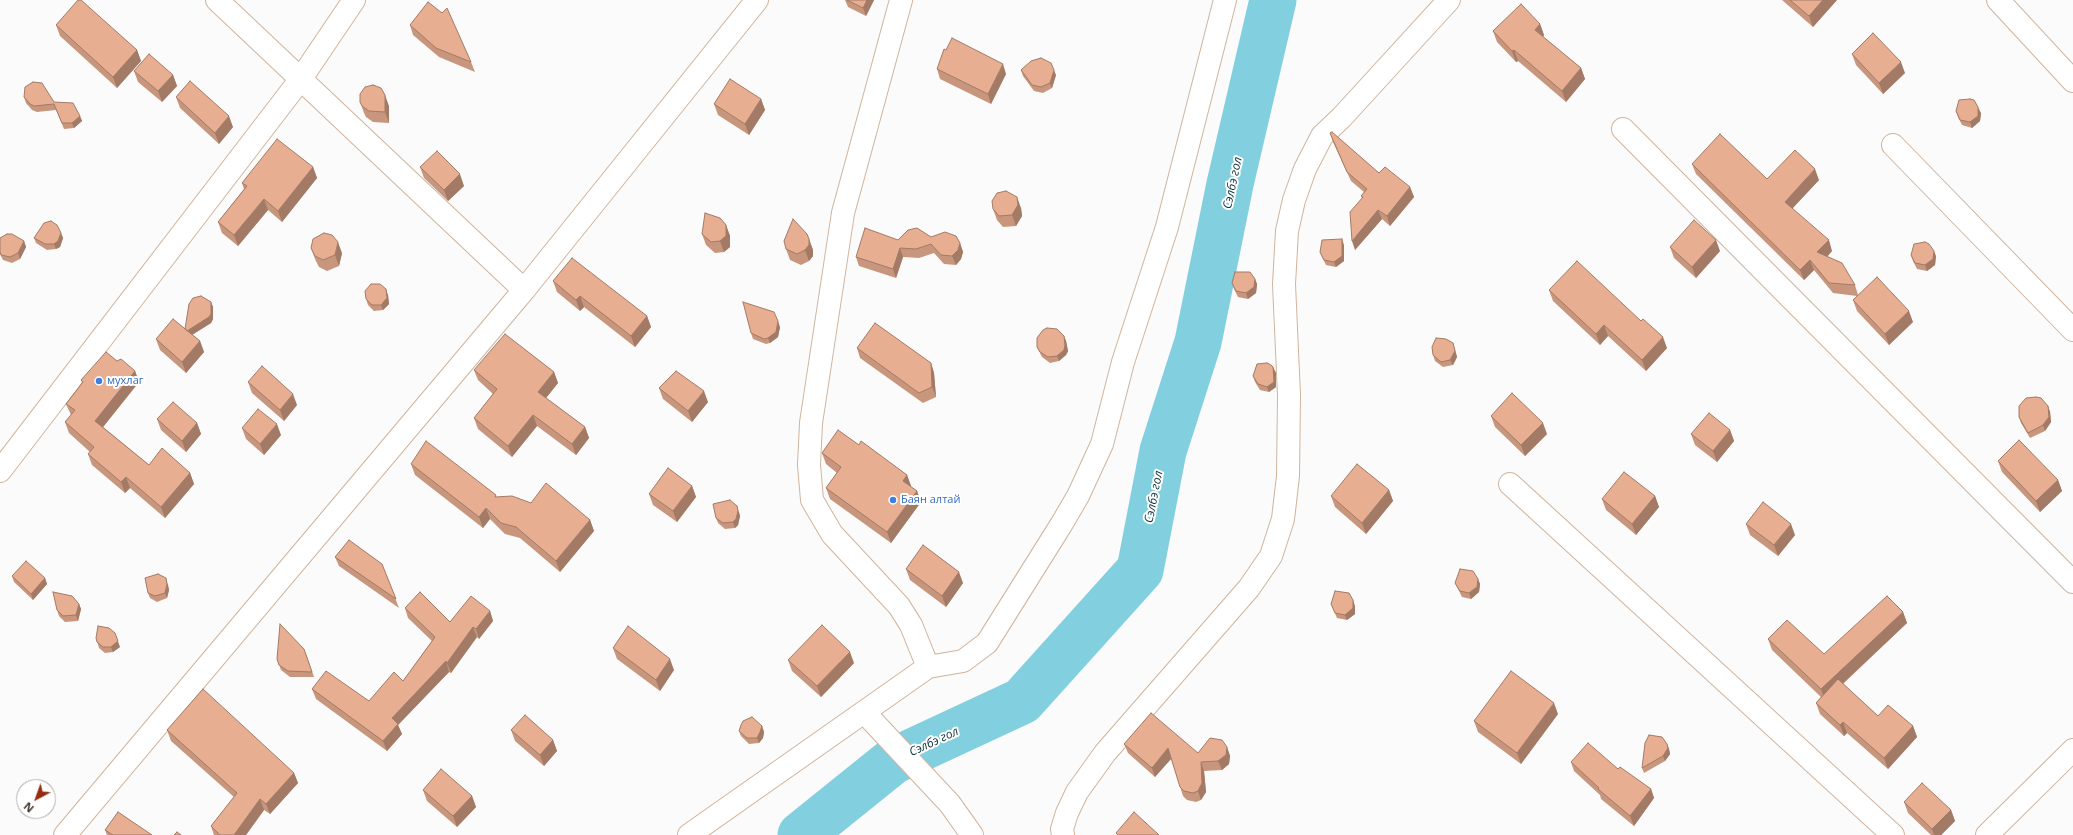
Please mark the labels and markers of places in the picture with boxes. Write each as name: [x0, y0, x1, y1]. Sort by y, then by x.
place label: мухлаг: [107, 374, 143, 388]
marker: мухлаг: [94, 376, 104, 386]
place label: Баян алтай: [901, 493, 960, 507]
marker: Баян алтай: [888, 495, 898, 505]

